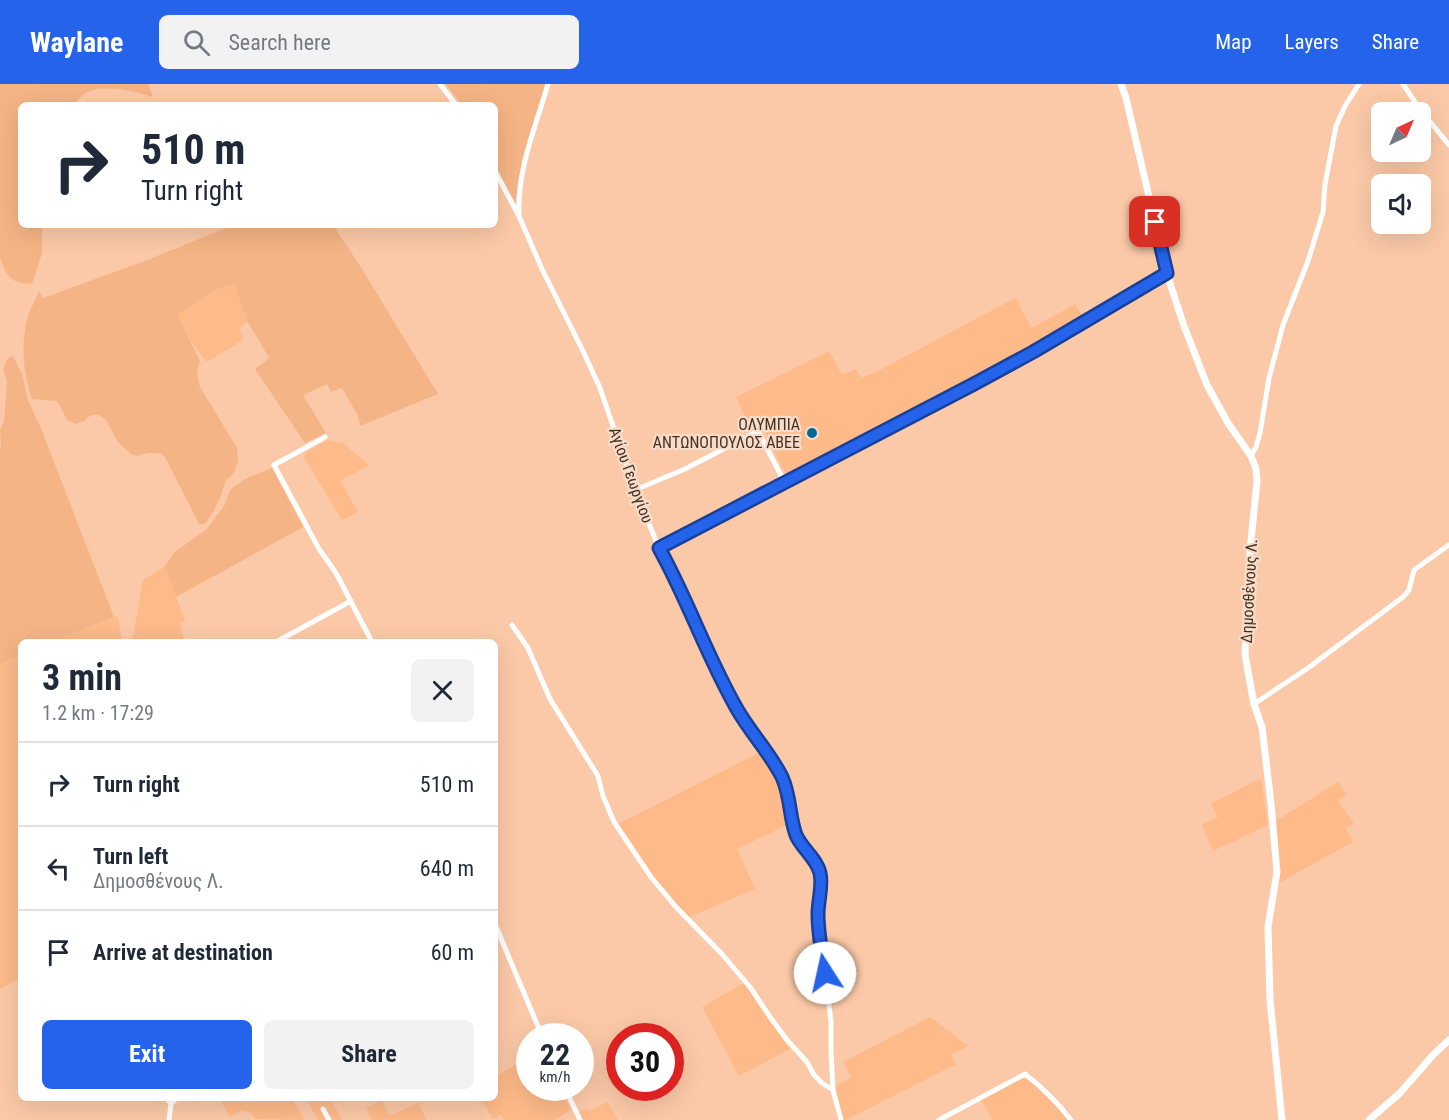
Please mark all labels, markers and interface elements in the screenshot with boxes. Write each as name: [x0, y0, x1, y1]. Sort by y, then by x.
search box: [159, 15, 579, 69]
text: Waylane: [30, 26, 123, 59]
icon: search: [180, 26, 213, 59]
text: Search here: [228, 30, 331, 55]
text: Map: [1215, 30, 1252, 54]
text: Layers: [1285, 30, 1339, 54]
text: Share: [1372, 30, 1419, 54]
north arrow: [1371, 102, 1431, 162]
map controls: [1371, 102, 1431, 234]
text: 510 m: [141, 125, 246, 174]
icon: right: [42, 126, 120, 204]
button: sound: [1371, 174, 1431, 234]
text: Turn right: [141, 175, 243, 207]
pin: [1129, 196, 1180, 247]
icon: arrive: [1138, 205, 1171, 238]
place label: ΟΛΥΜΠΙΑ ΑΝΤΩΝΟΠΟΥΛΟΣ ΑΒΕΕ: [653, 415, 800, 452]
street label: Αγίου Γεωργίου: [605, 425, 657, 525]
marker: ΟΛΥΜΠΙΑ ΑΝΤΩΝΟΠΟΥΛΟΣ ΑΒΕΕ: [805, 426, 819, 440]
street label: Δημοσθένους Λ.: [1237, 538, 1261, 644]
text: 3 min: [42, 657, 122, 699]
button: close: [411, 659, 474, 722]
text: 1.2 km · 17:29: [42, 701, 154, 725]
icon: right: [42, 768, 75, 801]
text: Turn right: [93, 772, 180, 797]
text: 510 m: [420, 772, 474, 797]
text: Turn left: [93, 844, 168, 869]
icon: left: [42, 852, 75, 885]
text: 640 m: [420, 856, 474, 881]
text: Δημοσθένους Λ.: [93, 869, 223, 893]
icon: arrive: [42, 936, 75, 969]
text: Arrive at destination: [93, 940, 273, 965]
text: 60 m: [431, 940, 474, 965]
position arrow: [793, 941, 857, 1005]
button: Exit: [42, 1020, 252, 1089]
button: Share: [264, 1020, 474, 1089]
speed limit sign: 30: [606, 1023, 684, 1101]
text: 22: [540, 1037, 570, 1072]
text: km/h: [540, 1068, 570, 1086]

